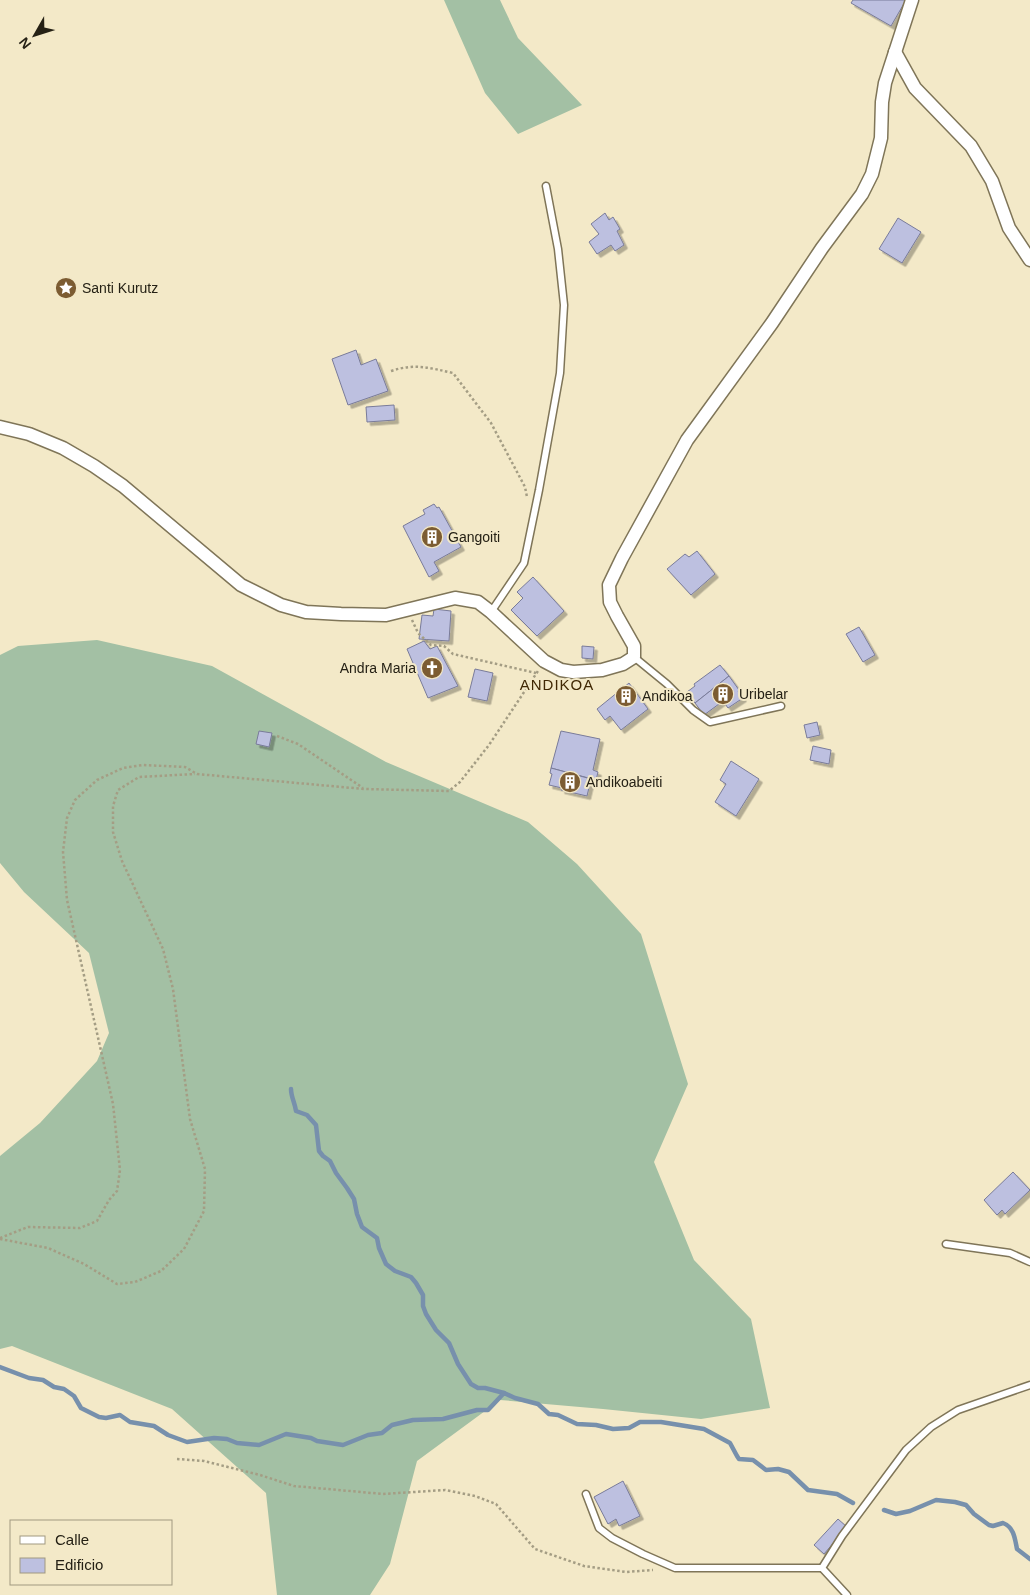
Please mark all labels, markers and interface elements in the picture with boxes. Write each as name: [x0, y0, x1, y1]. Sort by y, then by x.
north arrow: [10, 10, 60, 60]
text: N: [15, 34, 34, 52]
place icon: Santi Kurutz: [54, 276, 78, 300]
place label: Santi Kurutz: [82, 280, 158, 296]
building icon: Gangoiti: [420, 525, 444, 549]
place label: Gangoiti: [448, 529, 500, 545]
church icon: Andra Maria: [420, 656, 444, 680]
place label: Andra Maria: [340, 660, 416, 676]
district label: ANDIKOA: [520, 676, 594, 693]
building icon: Uribelar: [711, 682, 735, 706]
building icon: Andikoa: [614, 684, 638, 708]
place label: Uribelar: [739, 686, 788, 702]
place label: Andikoa: [642, 688, 693, 704]
building icon: Andikoabeiti: [558, 770, 582, 794]
place label: Andikoabeiti: [586, 774, 662, 790]
legend: [10, 1520, 172, 1585]
text: Calle: [55, 1531, 89, 1548]
text: Edificio: [55, 1556, 103, 1573]

